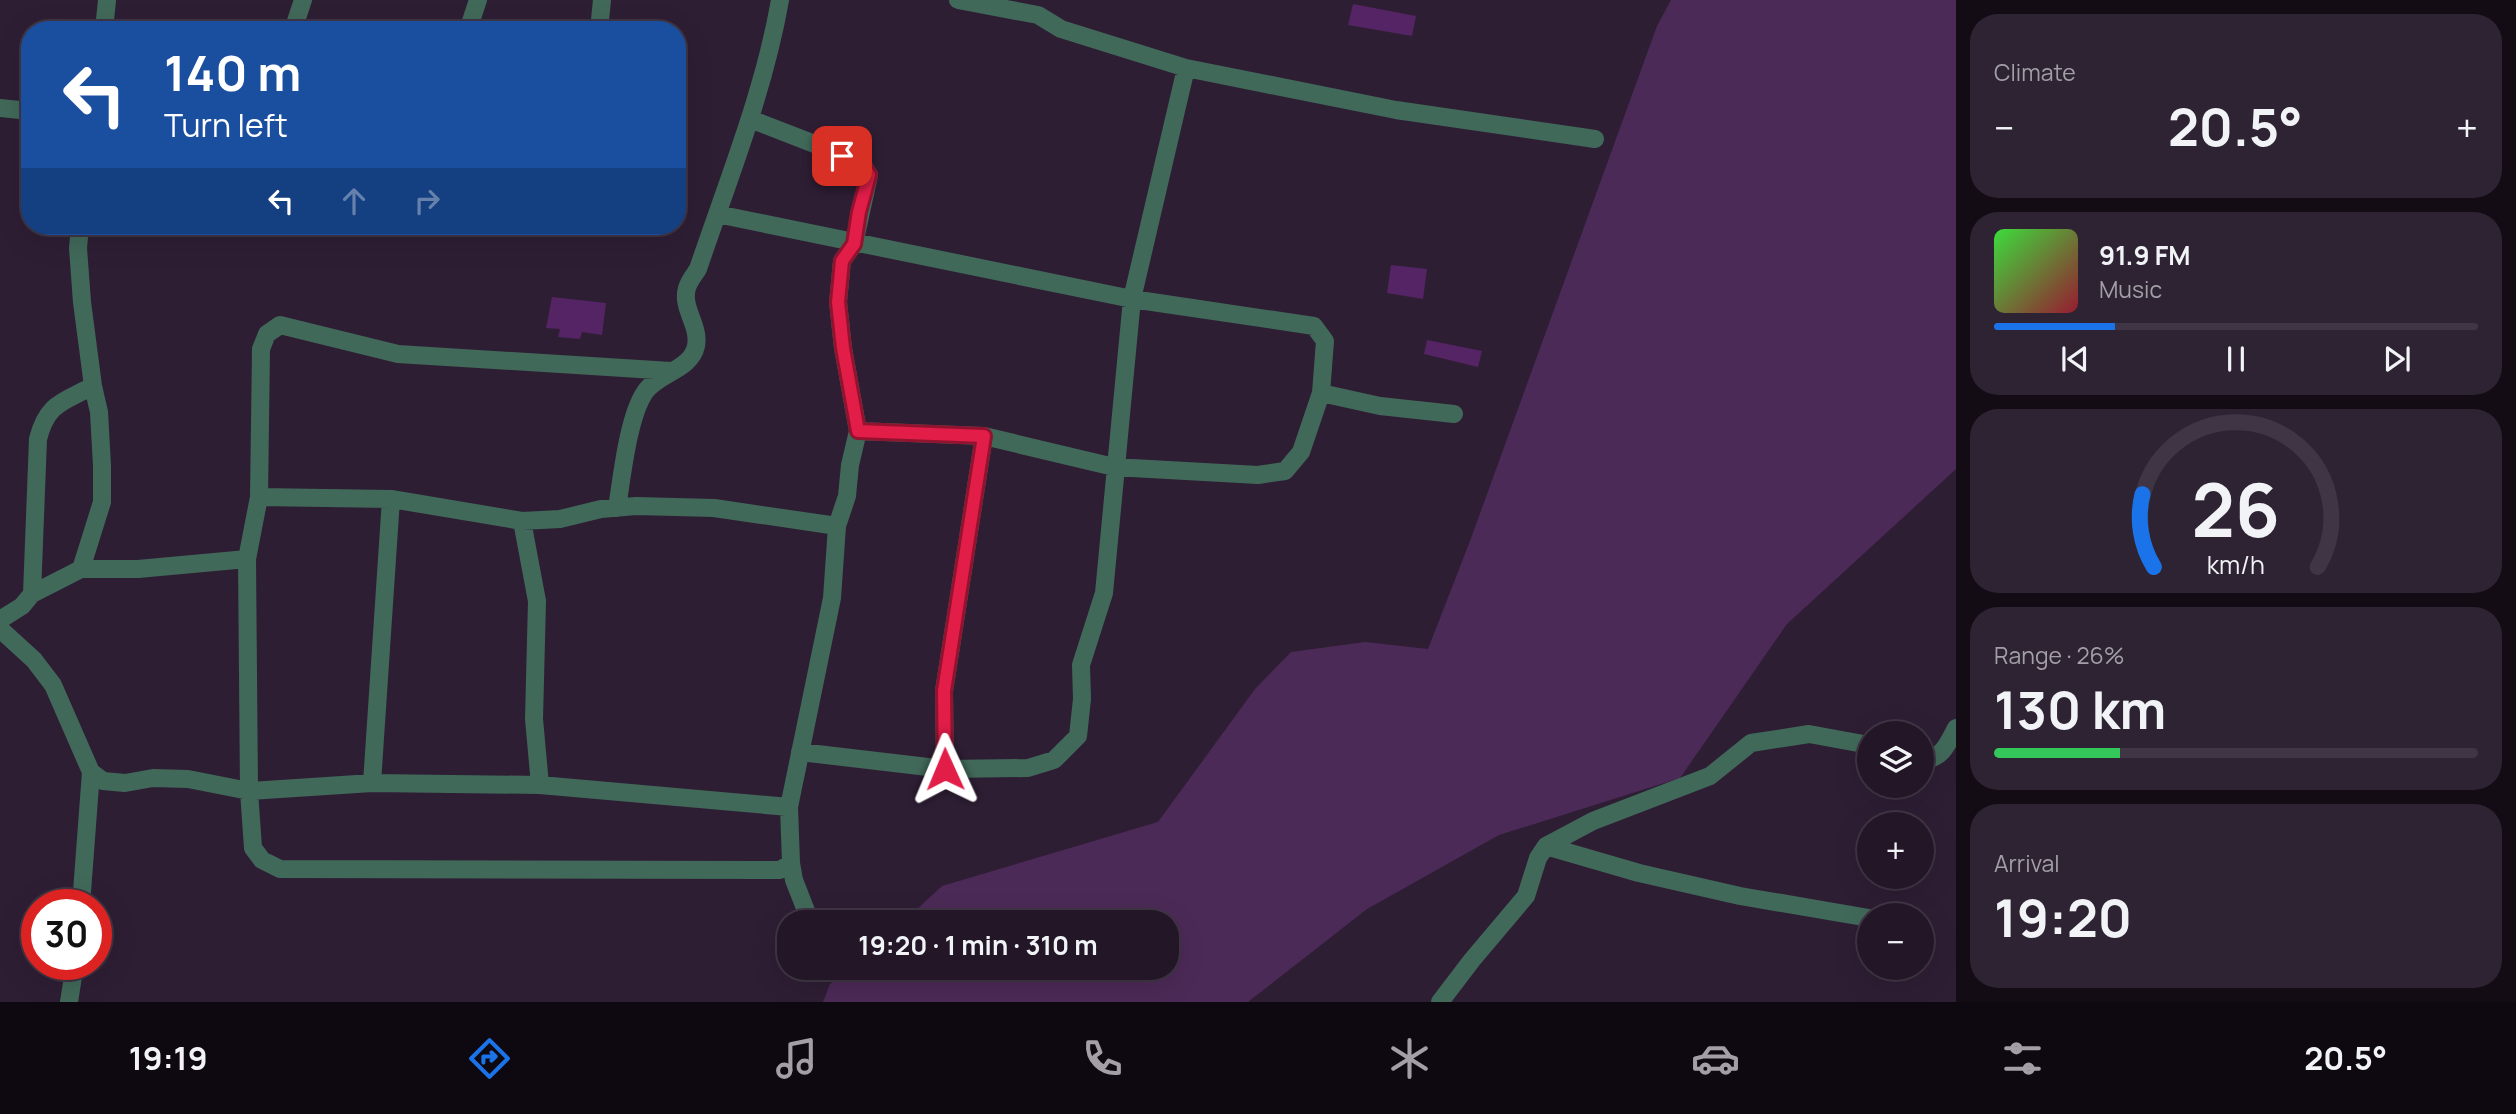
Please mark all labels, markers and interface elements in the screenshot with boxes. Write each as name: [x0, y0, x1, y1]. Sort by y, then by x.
text: 140 m: [164, 39, 301, 106]
icon: left: [49, 49, 140, 140]
text: Climate: [1994, 56, 2076, 88]
text: 20.5°: [2168, 91, 2303, 162]
text: −: [1994, 101, 2015, 153]
text: +: [2456, 101, 2478, 153]
text: Turn left: [164, 103, 288, 147]
pin: [812, 126, 872, 186]
icon: arrive: [823, 137, 861, 175]
icon: left: [262, 182, 300, 220]
icon: ahead: [335, 182, 373, 220]
icon: right: [408, 182, 446, 220]
text: 91.9 FM: [2099, 237, 2191, 273]
text: Music: [2099, 273, 2162, 305]
icon: previous: [2056, 340, 2094, 378]
icon: pause: [2217, 340, 2255, 378]
icon: next: [2378, 340, 2416, 378]
text: 26: [2192, 459, 2280, 559]
text: km/h: [2207, 547, 2265, 582]
text: Range · 26%: [1994, 639, 2125, 671]
text: 130 km: [1994, 674, 2166, 745]
map controls: [1857, 721, 1934, 980]
button: layers: [1857, 721, 1934, 798]
position arrow: [908, 732, 982, 806]
button: +: [1857, 812, 1934, 889]
text: Arrival: [1994, 847, 2060, 879]
text: 19:20: [1994, 882, 2132, 953]
speed limit sign: 30: [21, 889, 112, 980]
button: −: [1857, 903, 1934, 980]
text: 19:20 · 1 min · 310 m: [858, 927, 1098, 963]
icon: directions: [465, 1034, 514, 1083]
icon: music: [772, 1034, 821, 1083]
icon: phone: [1078, 1034, 1127, 1083]
icon: climate: [1385, 1034, 1434, 1083]
icon: car: [1691, 1034, 1740, 1083]
icon: filters: [1998, 1034, 2047, 1083]
text: 19:19: [129, 1036, 208, 1080]
text: 20.5°: [2304, 1036, 2387, 1080]

